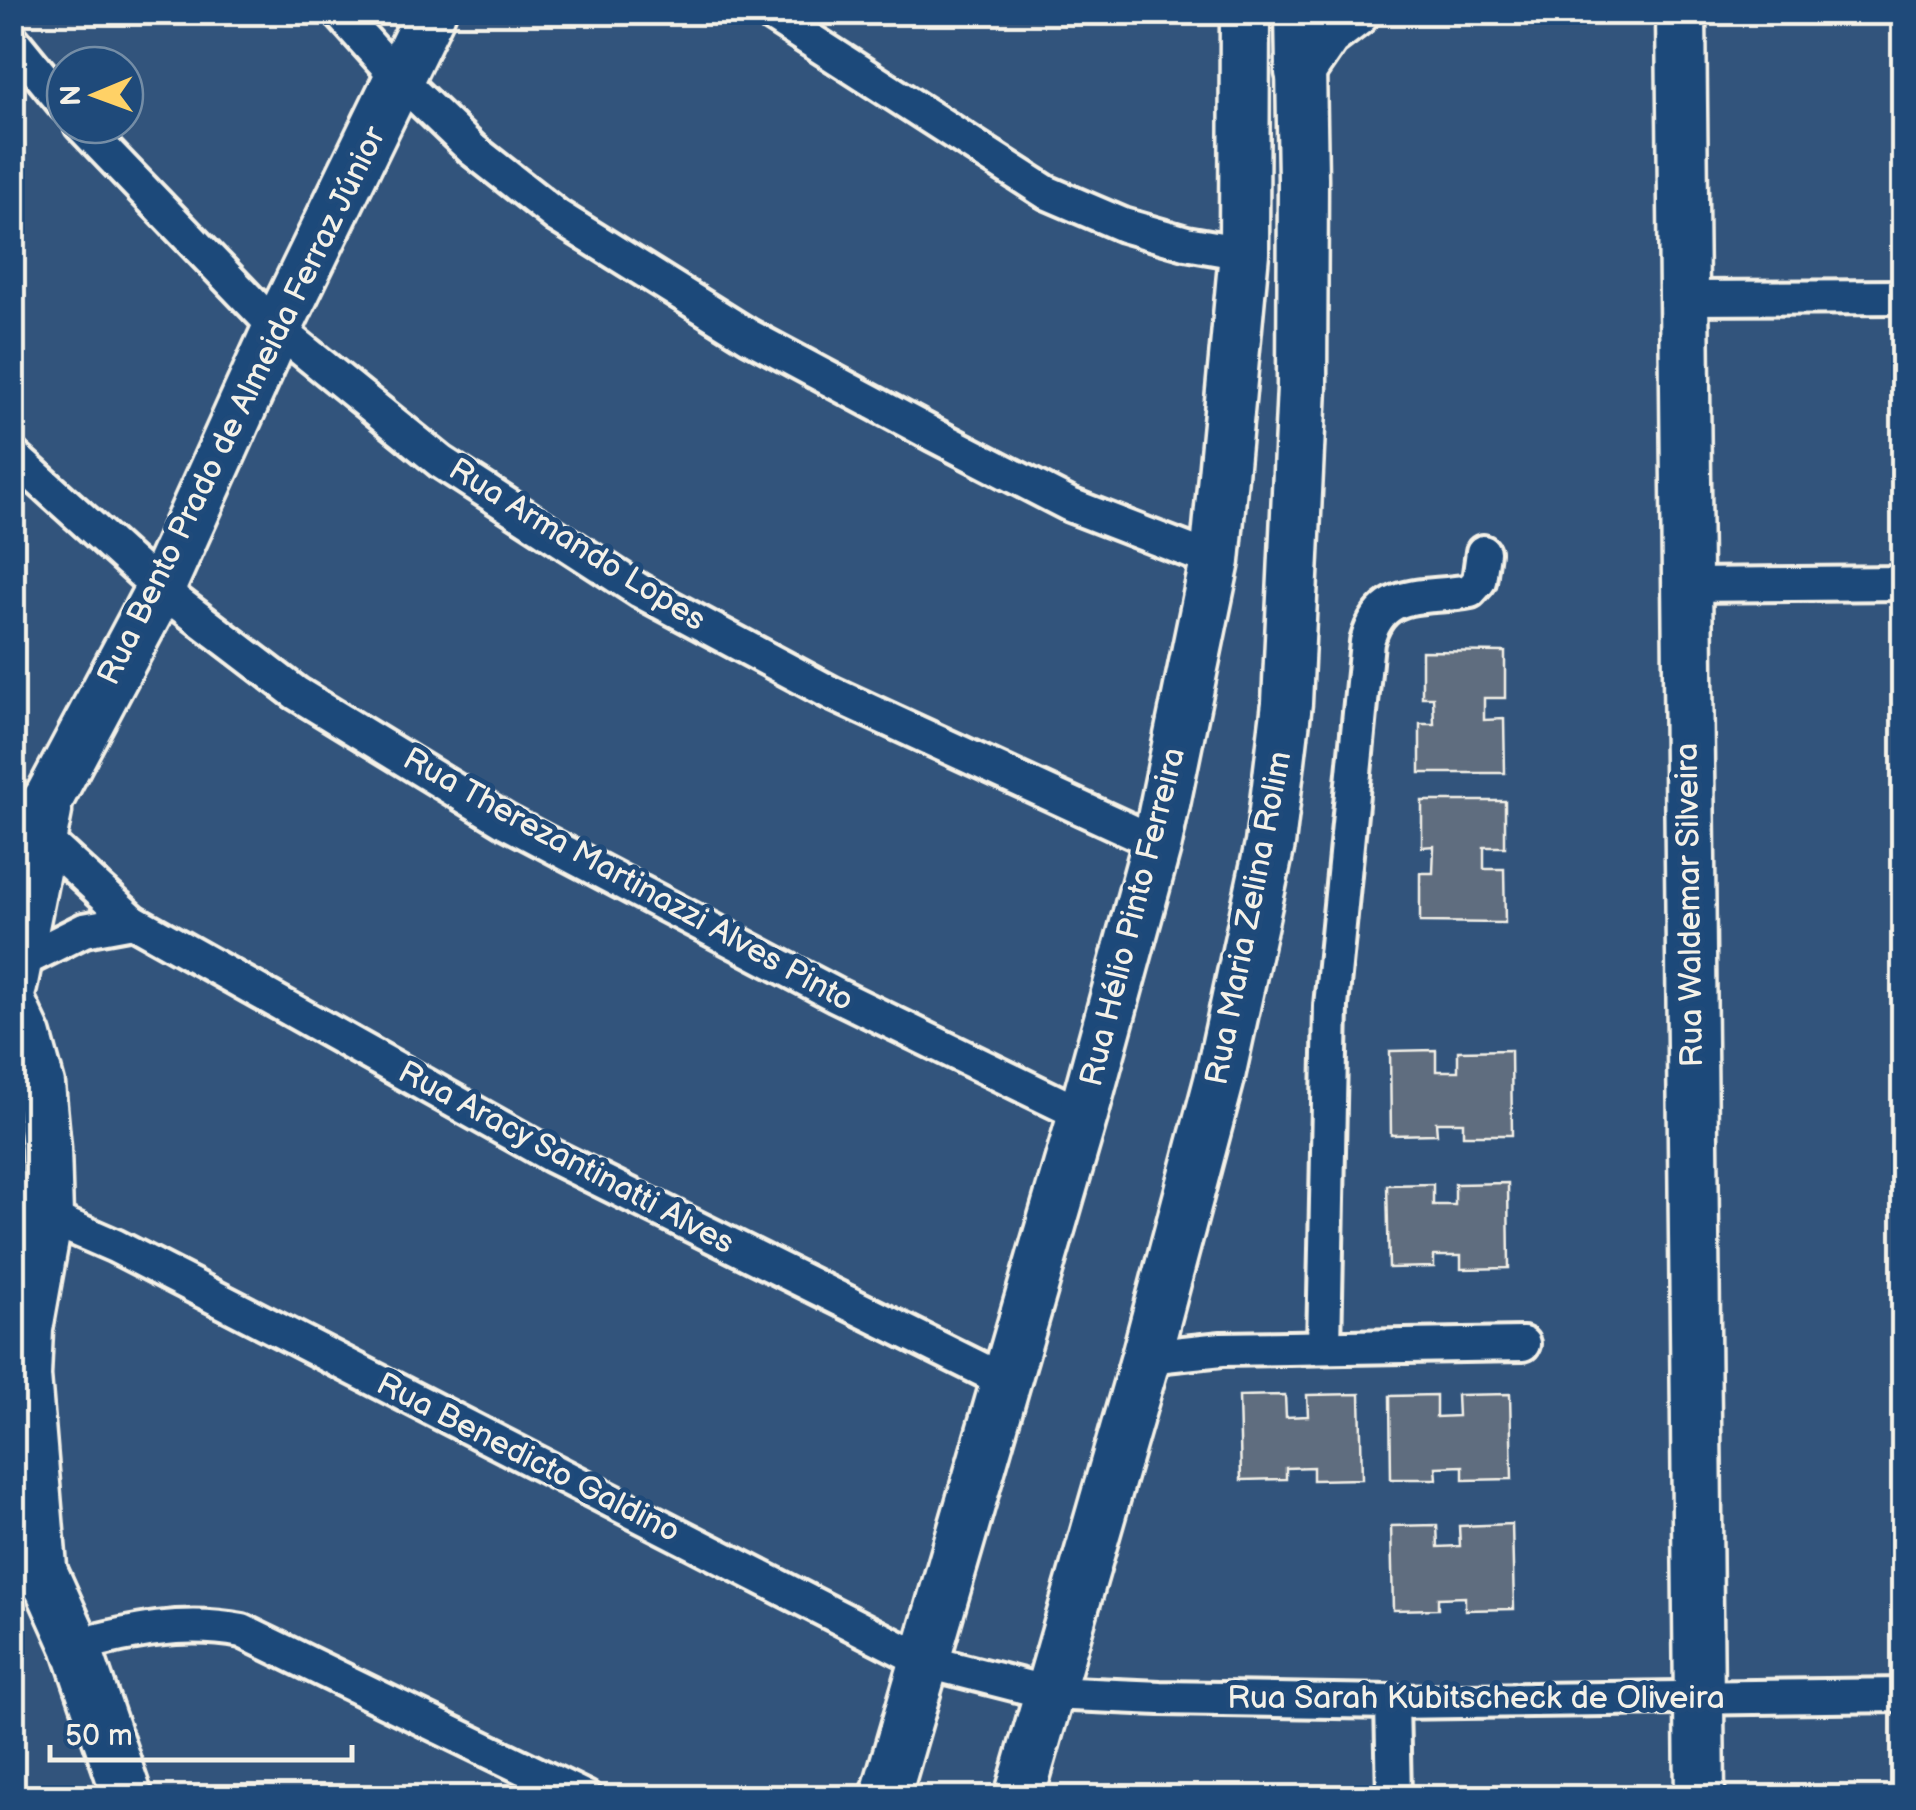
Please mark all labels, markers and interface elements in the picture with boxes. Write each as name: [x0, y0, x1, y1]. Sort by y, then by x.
north arrow: [45, 45, 145, 145]
text: N: [55, 85, 88, 106]
street label: Rua Bento Prado de Almeida Ferraz Júnior: [89, 120, 395, 692]
street label: Rua Armando Lopes: [441, 450, 713, 640]
street label: Rua Thereza Martinazzi Alves Pinto: [396, 740, 860, 1020]
street label: Rua Waldemar Silveira: [1668, 743, 1712, 1067]
street label: Rua Hélio Pinto Ferreira: [1072, 744, 1194, 1090]
street label: Rua Maria Zelina Rolim: [1198, 748, 1300, 1088]
street label: Rua Aracy Santinatti Alves: [392, 1053, 741, 1263]
street label: Rua Benedicto Galdino: [370, 1365, 686, 1551]
street label: Rua Sarah Kubitscheck de Oliveira: [1227, 1679, 1725, 1718]
scale bar: [50, 1700, 352, 1762]
text: 50 m: [65, 1718, 133, 1754]

